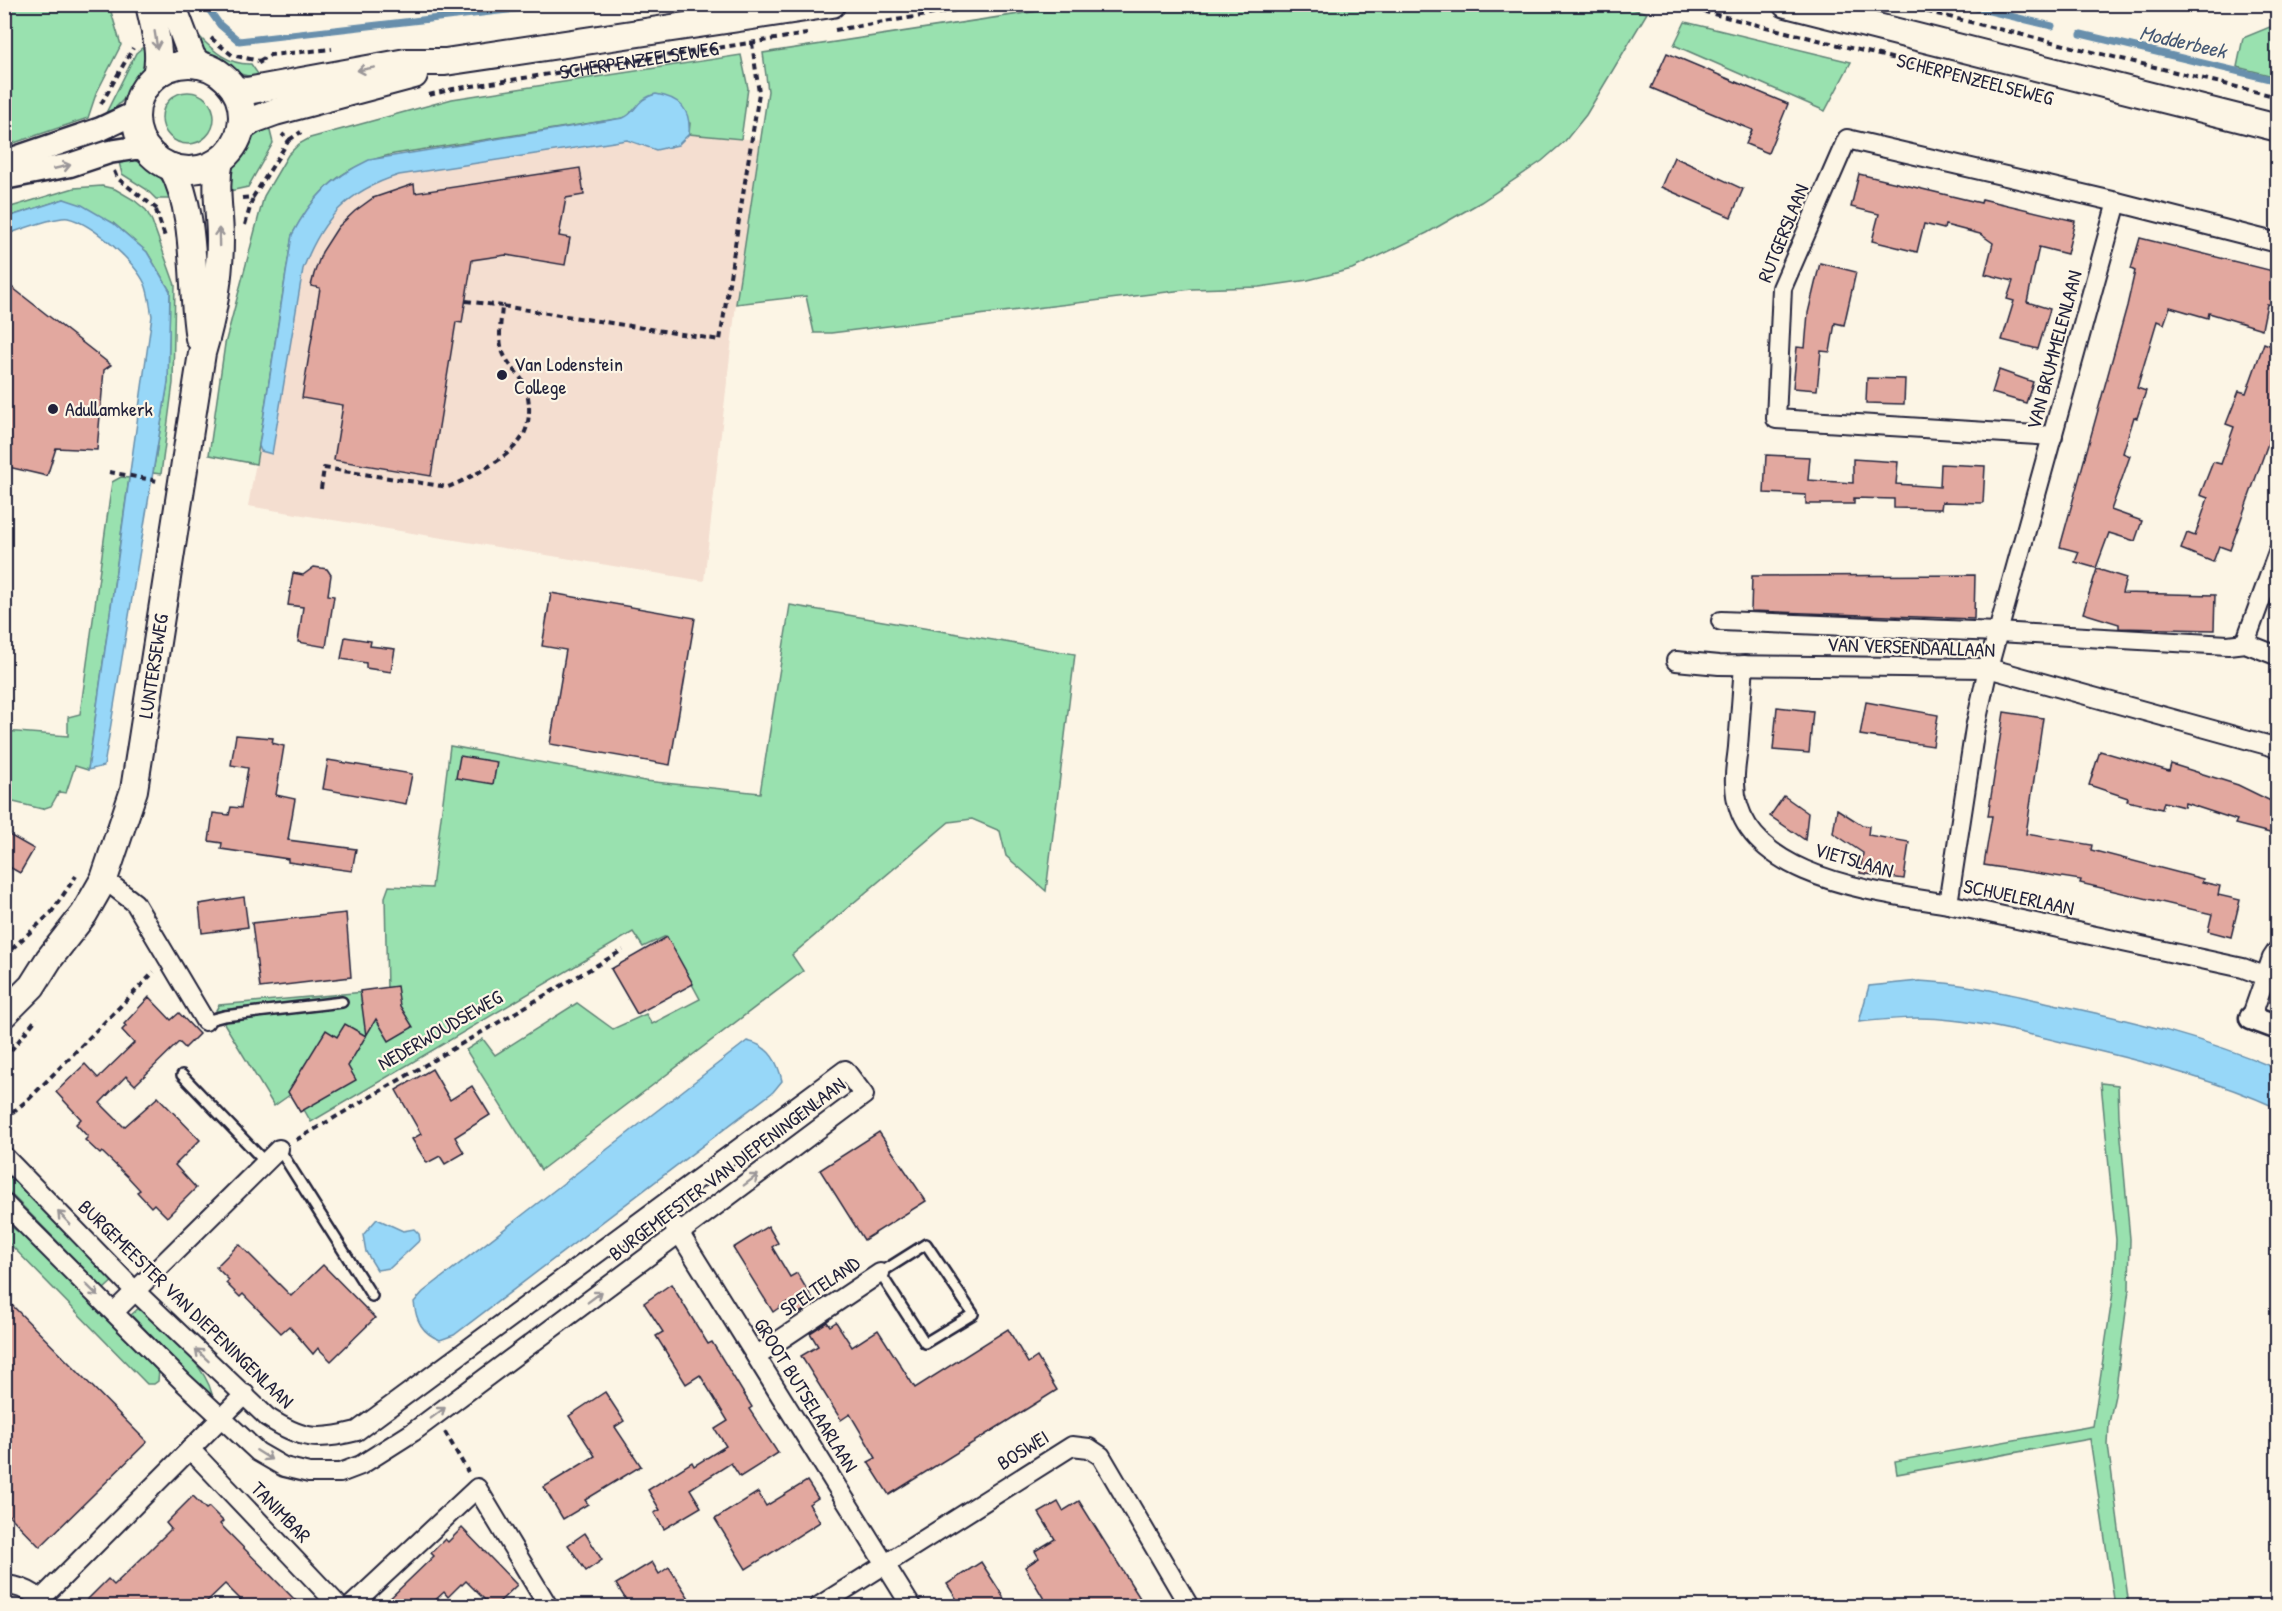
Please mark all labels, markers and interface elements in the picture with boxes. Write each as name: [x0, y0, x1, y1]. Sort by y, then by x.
water label: Modderbeek: [2137, 18, 2231, 66]
one-way arrow: [151, 30, 162, 49]
street label: SCHERPENZEELSEWEG: [557, 34, 721, 85]
street label: SCHERPENZEELSEWEG: [1894, 46, 2057, 111]
one-way arrow: [356, 64, 376, 75]
one-way arrow: [52, 160, 71, 172]
street label: RUTGERSLAAN: [1751, 180, 1814, 286]
one-way arrow: [214, 228, 225, 248]
street label: VAN BRUMMELENLAAN: [2019, 267, 2088, 432]
place label: Van Lodenstein College: [514, 350, 623, 400]
marker: Van Lodenstein College: [495, 368, 509, 382]
place label: Adullamkerk: [65, 395, 153, 422]
marker: Adullamkerk: [46, 402, 60, 416]
street label: LUNTERSEWEG: [131, 612, 174, 720]
street label: VAN VERSENDAALLAAN: [1827, 630, 1995, 663]
street label: VIETSLAAN: [1812, 835, 1897, 884]
street label: SCHUELERLAAN: [1961, 872, 2077, 921]
street label: NEDERWOUDSEWEG: [373, 983, 507, 1076]
street label: BURGEMEESTER VAN DIEPENINGENLAAN: [603, 1071, 851, 1267]
one-way arrow: [743, 1174, 759, 1187]
street label: BURGEMEESTER VAN DIEPENINGENLAAN: [73, 1193, 300, 1414]
one-way arrow: [56, 1210, 71, 1225]
street label: SPELTELAND: [775, 1249, 865, 1322]
one-way arrow: [84, 1282, 99, 1297]
one-way arrow: [586, 1291, 602, 1303]
street label: GROOT BUTSELAARLAAN: [748, 1313, 865, 1477]
one-way arrow: [195, 1348, 210, 1362]
one-way arrow: [430, 1407, 446, 1420]
street label: BOSWEI: [992, 1423, 1054, 1476]
one-way arrow: [256, 1449, 273, 1462]
street label: TANIMBAR: [245, 1475, 317, 1548]

